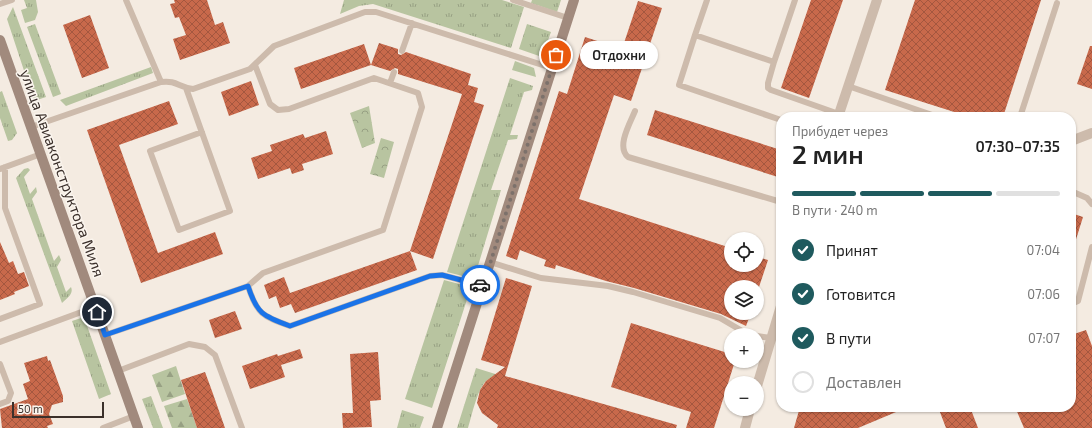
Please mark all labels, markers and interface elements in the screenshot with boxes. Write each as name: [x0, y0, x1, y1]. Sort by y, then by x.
pin: [539, 38, 573, 72]
callout: Отдохни: [580, 41, 658, 69]
icon: bag: [545, 44, 567, 66]
text: Отдохни: [592, 47, 646, 63]
street label: улица Авиаконструктора Миля: [16, 67, 109, 279]
text: Прибудет через: [792, 123, 888, 139]
text: 07:30–07:35: [975, 137, 1060, 155]
text: 2 мин: [792, 138, 864, 169]
text: В пути · 240 m: [792, 202, 878, 218]
map controls: [724, 232, 764, 416]
button: locate: [724, 232, 764, 272]
icon: check: [792, 239, 814, 261]
text: Принят: [826, 241, 878, 259]
text: 07:04: [1027, 242, 1060, 258]
courier: [460, 265, 500, 305]
icon: car: [469, 274, 491, 296]
button: layers: [724, 280, 764, 320]
icon: check: [792, 283, 814, 305]
text: Готовится: [826, 285, 896, 303]
text: 07:06: [1027, 286, 1060, 302]
pin: [80, 295, 114, 329]
icon: home: [86, 301, 108, 323]
icon: check: [792, 327, 814, 349]
button: +: [724, 328, 764, 368]
text: В пути: [826, 329, 871, 347]
text: 07:07: [1028, 330, 1060, 346]
text: Доставлен: [826, 373, 902, 391]
button: −: [724, 376, 764, 416]
scale bar: [12, 400, 104, 419]
text: 50 m: [18, 402, 43, 415]

